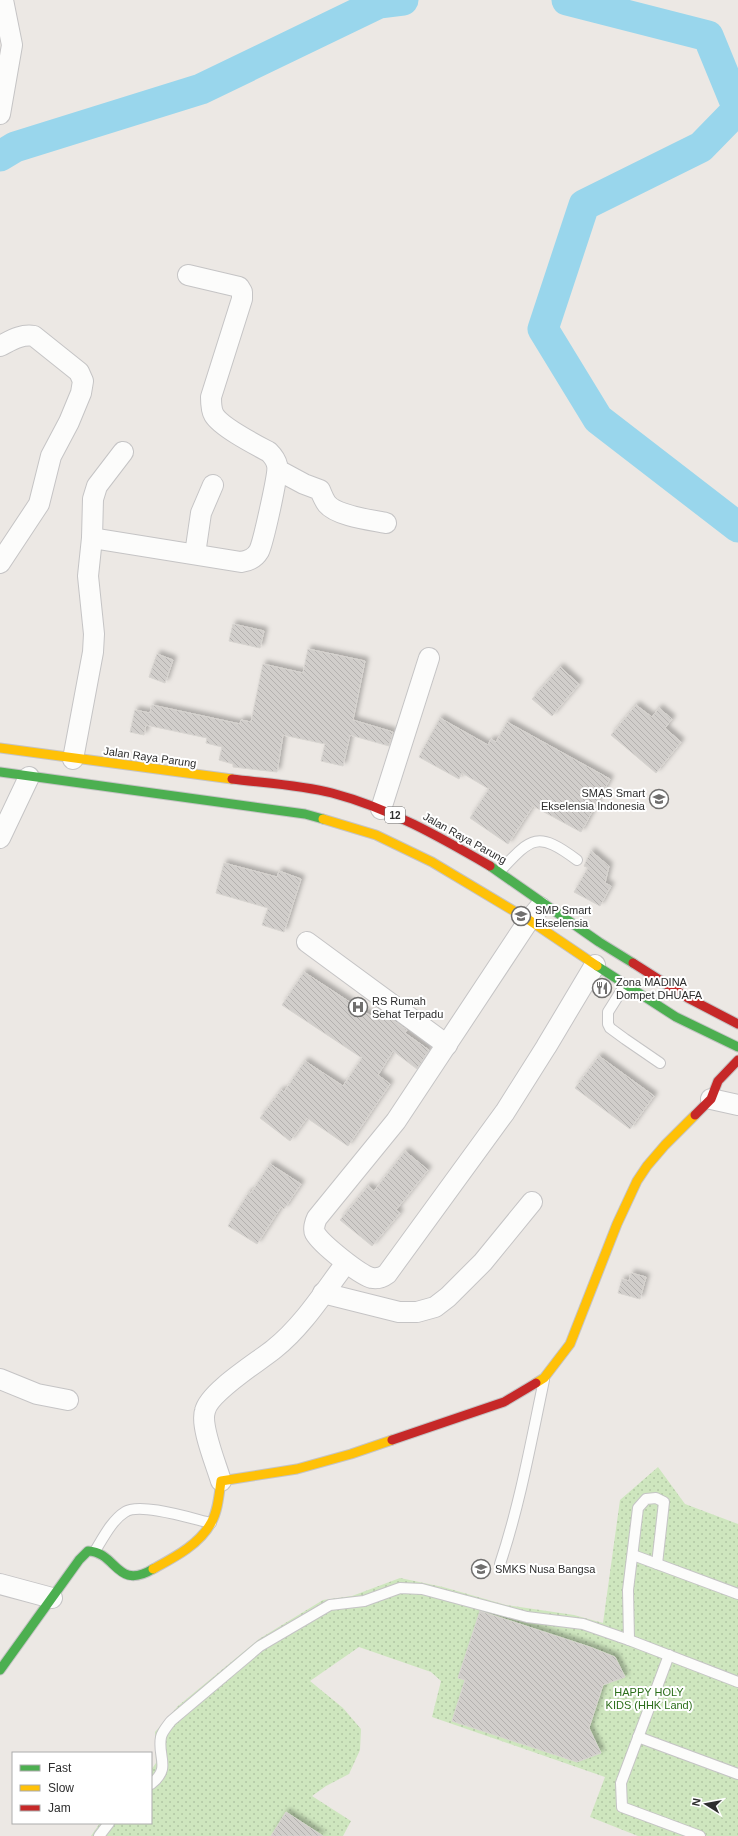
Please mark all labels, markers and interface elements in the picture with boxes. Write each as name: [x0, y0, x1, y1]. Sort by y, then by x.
street label: Jalan Raya Parung: [103, 745, 197, 769]
place label: SMAS Smart Ekselensia Indonesia: [541, 787, 646, 812]
school or university icon: SMAS Smart Ekselensia Indonesia: [648, 788, 670, 810]
road number: 12: [385, 807, 405, 823]
street label: Jalan Raya Parung: [421, 810, 509, 866]
place label: SMP Smart Ekselensia: [535, 904, 591, 929]
school or university icon: SMP Smart Ekselensia: [510, 905, 532, 927]
place label: Zona MADINA Dompet DHUAFA: [616, 976, 703, 1001]
restaurant icon: Zona MADINA Dompet DHUAFA: [591, 977, 613, 999]
place label: RS Rumah Sehat Terpadu: [372, 995, 443, 1020]
hospital icon: RS Rumah Sehat Terpadu: [347, 996, 369, 1018]
school or university icon: SMKS Nusa Bangsa: [470, 1558, 492, 1580]
place label: SMKS Nusa Bangsa: [495, 1563, 596, 1575]
park label: HAPPY HOLY KIDS (HHK Land): [606, 1686, 692, 1711]
legend: [12, 1752, 152, 1824]
text: Fast: [48, 1761, 72, 1775]
text: Slow: [48, 1781, 74, 1795]
north arrow: [686, 1784, 726, 1824]
text: N: [690, 1797, 703, 1807]
text: Jam: [48, 1801, 71, 1815]

